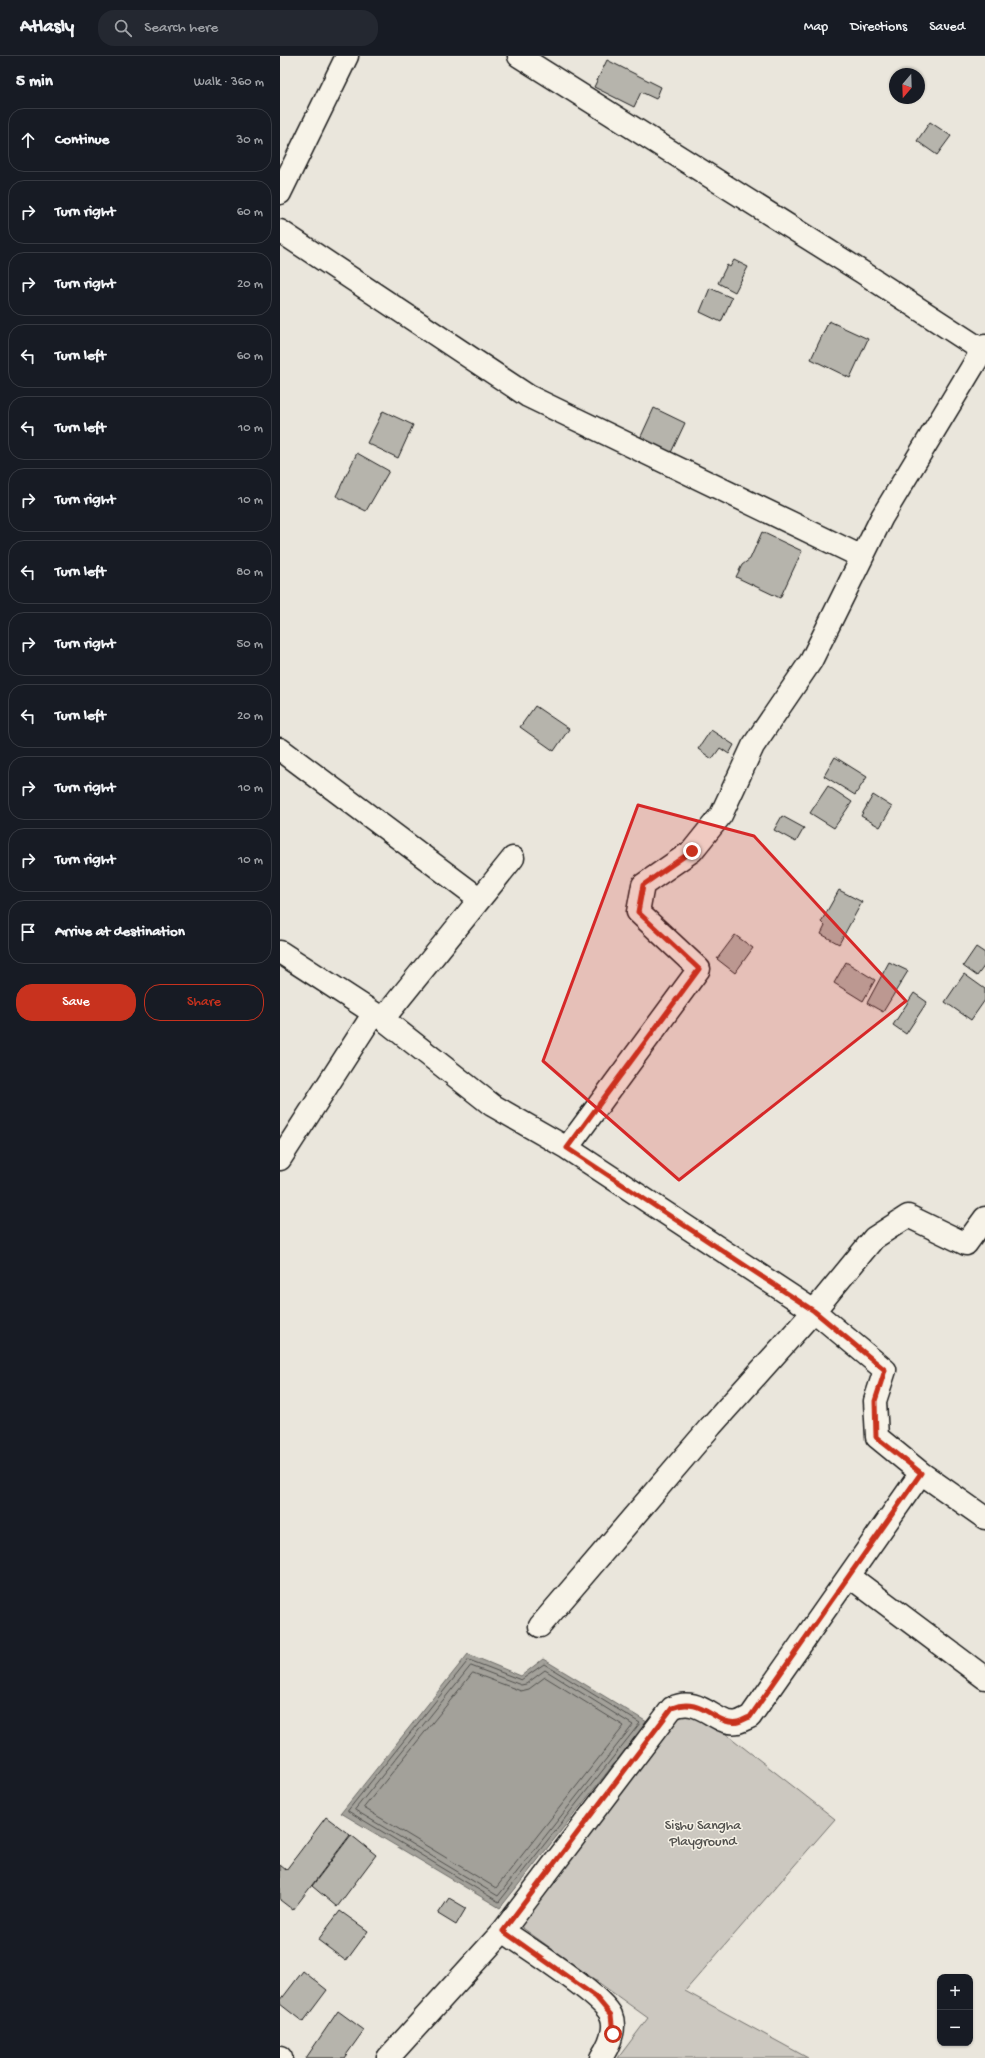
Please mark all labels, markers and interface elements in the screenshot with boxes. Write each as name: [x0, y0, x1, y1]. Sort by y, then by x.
search box: [98, 10, 378, 46]
text: Atlasly: [20, 16, 74, 39]
icon: search: [112, 17, 134, 39]
text: Search here: [144, 19, 218, 37]
text: Map: [804, 19, 828, 36]
text: Directions: [850, 19, 907, 36]
text: Saved: [929, 19, 965, 36]
north arrow: [889, 68, 925, 104]
text: 5 min: [16, 72, 53, 92]
text: Walk · 360 m: [194, 75, 264, 90]
icon: ahead: [17, 129, 39, 151]
text: Continue: [55, 131, 109, 149]
text: 30 m: [237, 133, 263, 148]
icon: right: [17, 201, 39, 223]
text: Turn right: [55, 203, 115, 221]
text: 60 m: [237, 205, 263, 220]
icon: right: [17, 273, 39, 295]
text: Turn right: [55, 275, 115, 293]
text: 20 m: [237, 277, 263, 292]
icon: left: [17, 345, 39, 367]
text: Turn left: [55, 347, 106, 365]
text: 60 m: [237, 349, 263, 364]
icon: left: [17, 417, 39, 439]
text: Turn left: [55, 419, 106, 437]
text: 10 m: [238, 421, 263, 436]
icon: right: [17, 489, 39, 511]
text: Turn right: [55, 491, 115, 509]
text: 10 m: [238, 493, 263, 508]
icon: left: [17, 561, 39, 583]
text: Turn left: [55, 563, 106, 581]
text: 80 m: [236, 565, 263, 580]
icon: right: [17, 633, 39, 655]
text: Turn right: [55, 635, 115, 653]
text: 50 m: [236, 637, 263, 652]
icon: left: [17, 705, 39, 727]
text: Turn left: [55, 707, 106, 725]
text: 20 m: [237, 709, 263, 724]
icon: right: [17, 777, 39, 799]
text: Turn right: [55, 779, 115, 797]
text: 10 m: [238, 781, 263, 796]
route end: [683, 842, 701, 860]
icon: right: [17, 849, 39, 871]
text: Turn right: [55, 851, 115, 869]
text: 10 m: [238, 853, 263, 868]
icon: arrive: [17, 921, 39, 943]
text: Arrive at destination: [55, 923, 185, 941]
button: Save: [16, 984, 136, 1021]
button: Share: [144, 984, 264, 1021]
park label: Sishu Sangha Playground: [665, 1818, 742, 1851]
map controls: [937, 1974, 973, 2046]
button: +: [937, 1974, 973, 2010]
button: −: [937, 2010, 973, 2046]
route start: [604, 2025, 622, 2043]

